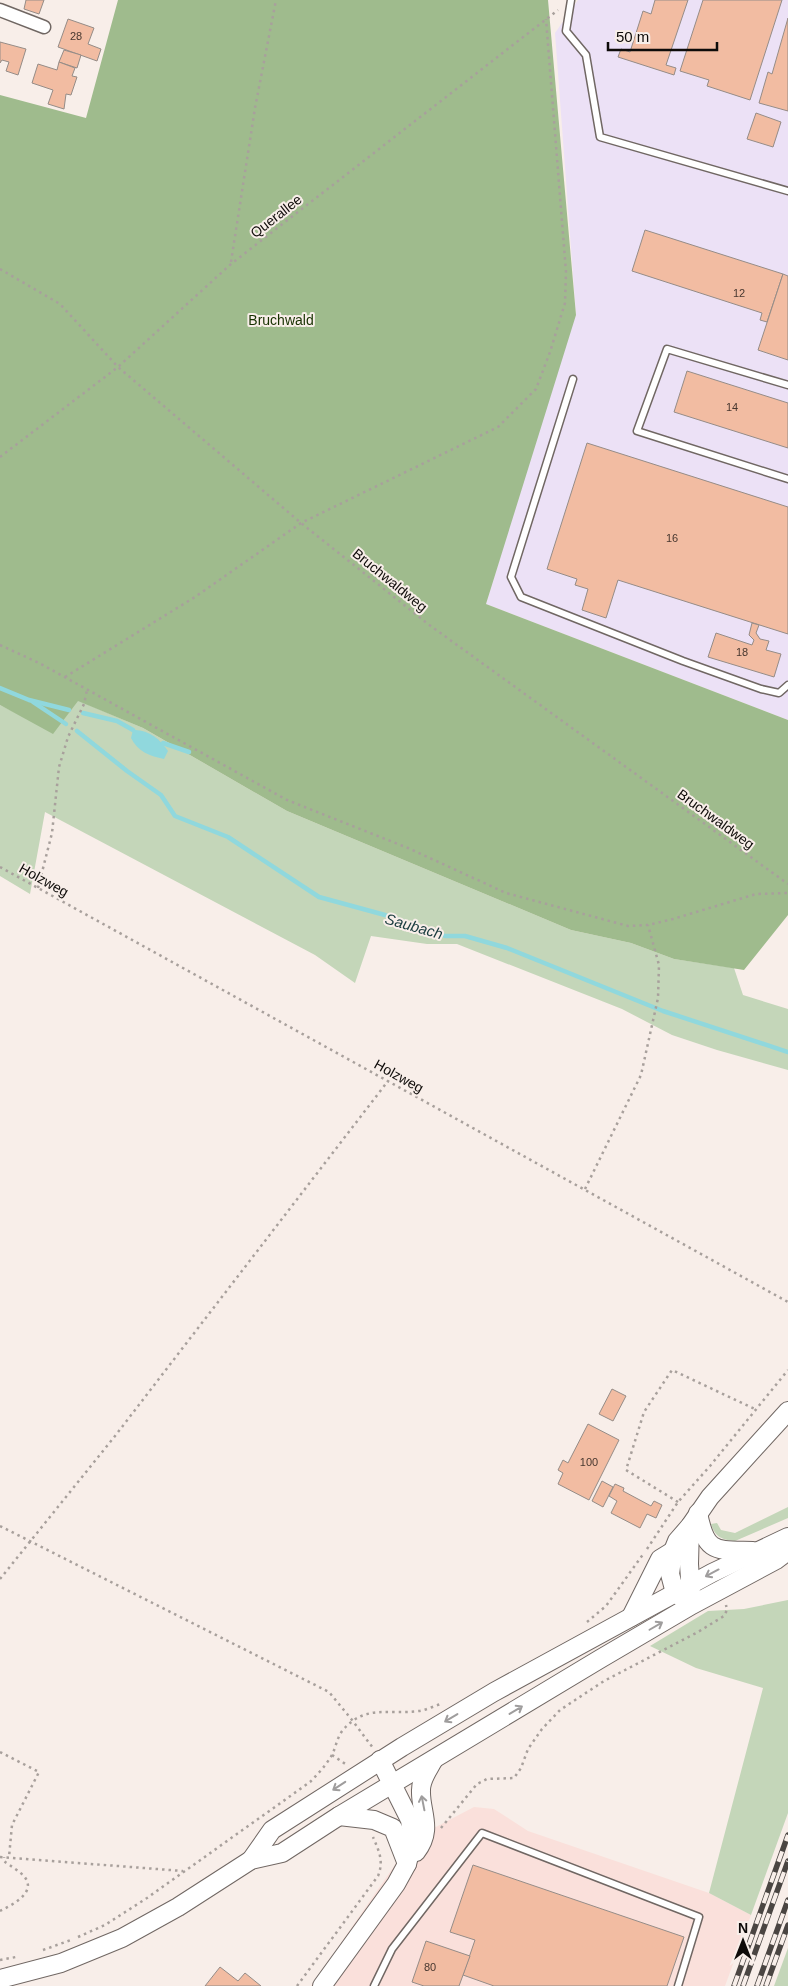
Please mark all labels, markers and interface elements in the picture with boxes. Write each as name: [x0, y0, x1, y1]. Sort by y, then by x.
scale bar: [608, 20, 717, 52]
text: 50 m: [616, 28, 649, 45]
house number: 28: [70, 30, 82, 42]
street label: Querallee: [247, 191, 305, 241]
house number: 12: [733, 287, 745, 299]
park label: Bruchwald: [248, 312, 314, 328]
house number: 14: [726, 401, 738, 413]
house number: 16: [666, 532, 678, 544]
street label: Bruchwaldweg: [350, 545, 430, 615]
house number: 18: [736, 646, 748, 658]
street label: Bruchwaldweg: [674, 786, 758, 852]
street label: Holzweg: [17, 860, 71, 900]
water label: Saubach: [383, 910, 445, 942]
street label: Holzweg: [372, 1056, 426, 1096]
house number: 100: [580, 1456, 598, 1468]
one-way arrow: [705, 1569, 720, 1579]
one-way arrow: [648, 1621, 662, 1631]
one-way arrow: [509, 1704, 523, 1714]
one-way arrow: [444, 1713, 458, 1723]
one-way arrow: [332, 1781, 346, 1791]
one-way arrow: [417, 1796, 427, 1812]
north arrow: [718, 1916, 768, 1966]
text: N: [738, 1920, 748, 1936]
house number: 80: [424, 1961, 436, 1973]

